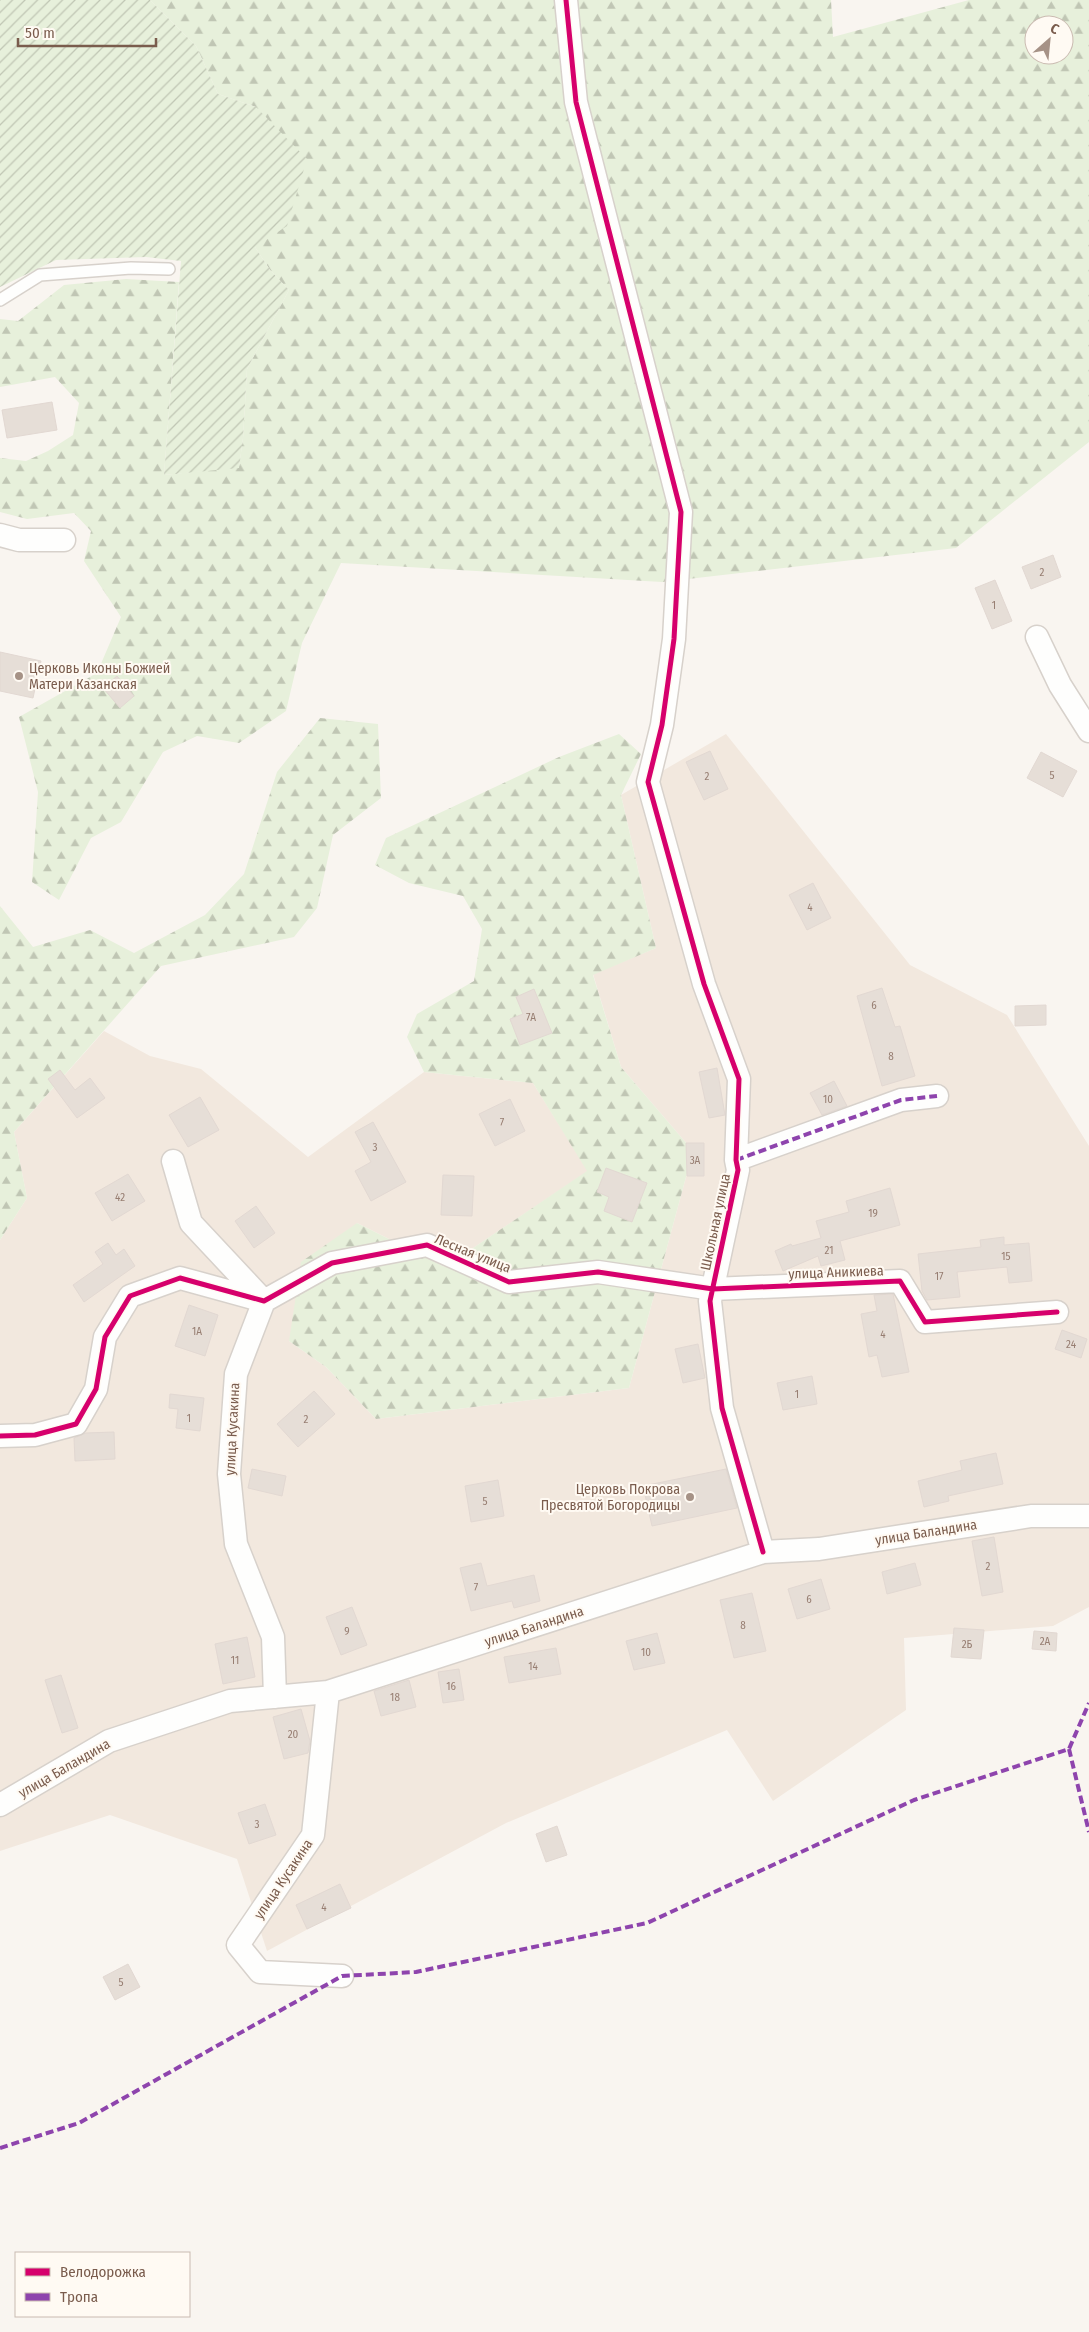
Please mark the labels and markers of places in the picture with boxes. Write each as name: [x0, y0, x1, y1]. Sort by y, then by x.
place label: Церковь Иконы Божией Матери Казанская: [29, 660, 170, 693]
marker: Церковь Иконы Божией Матери Казанская: [13, 670, 25, 682]
place label: Церковь Покрова Пресвятой Богородицы: [541, 1481, 680, 1514]
marker: Церковь Покрова Пресвятой Богородицы: [684, 1491, 696, 1503]

